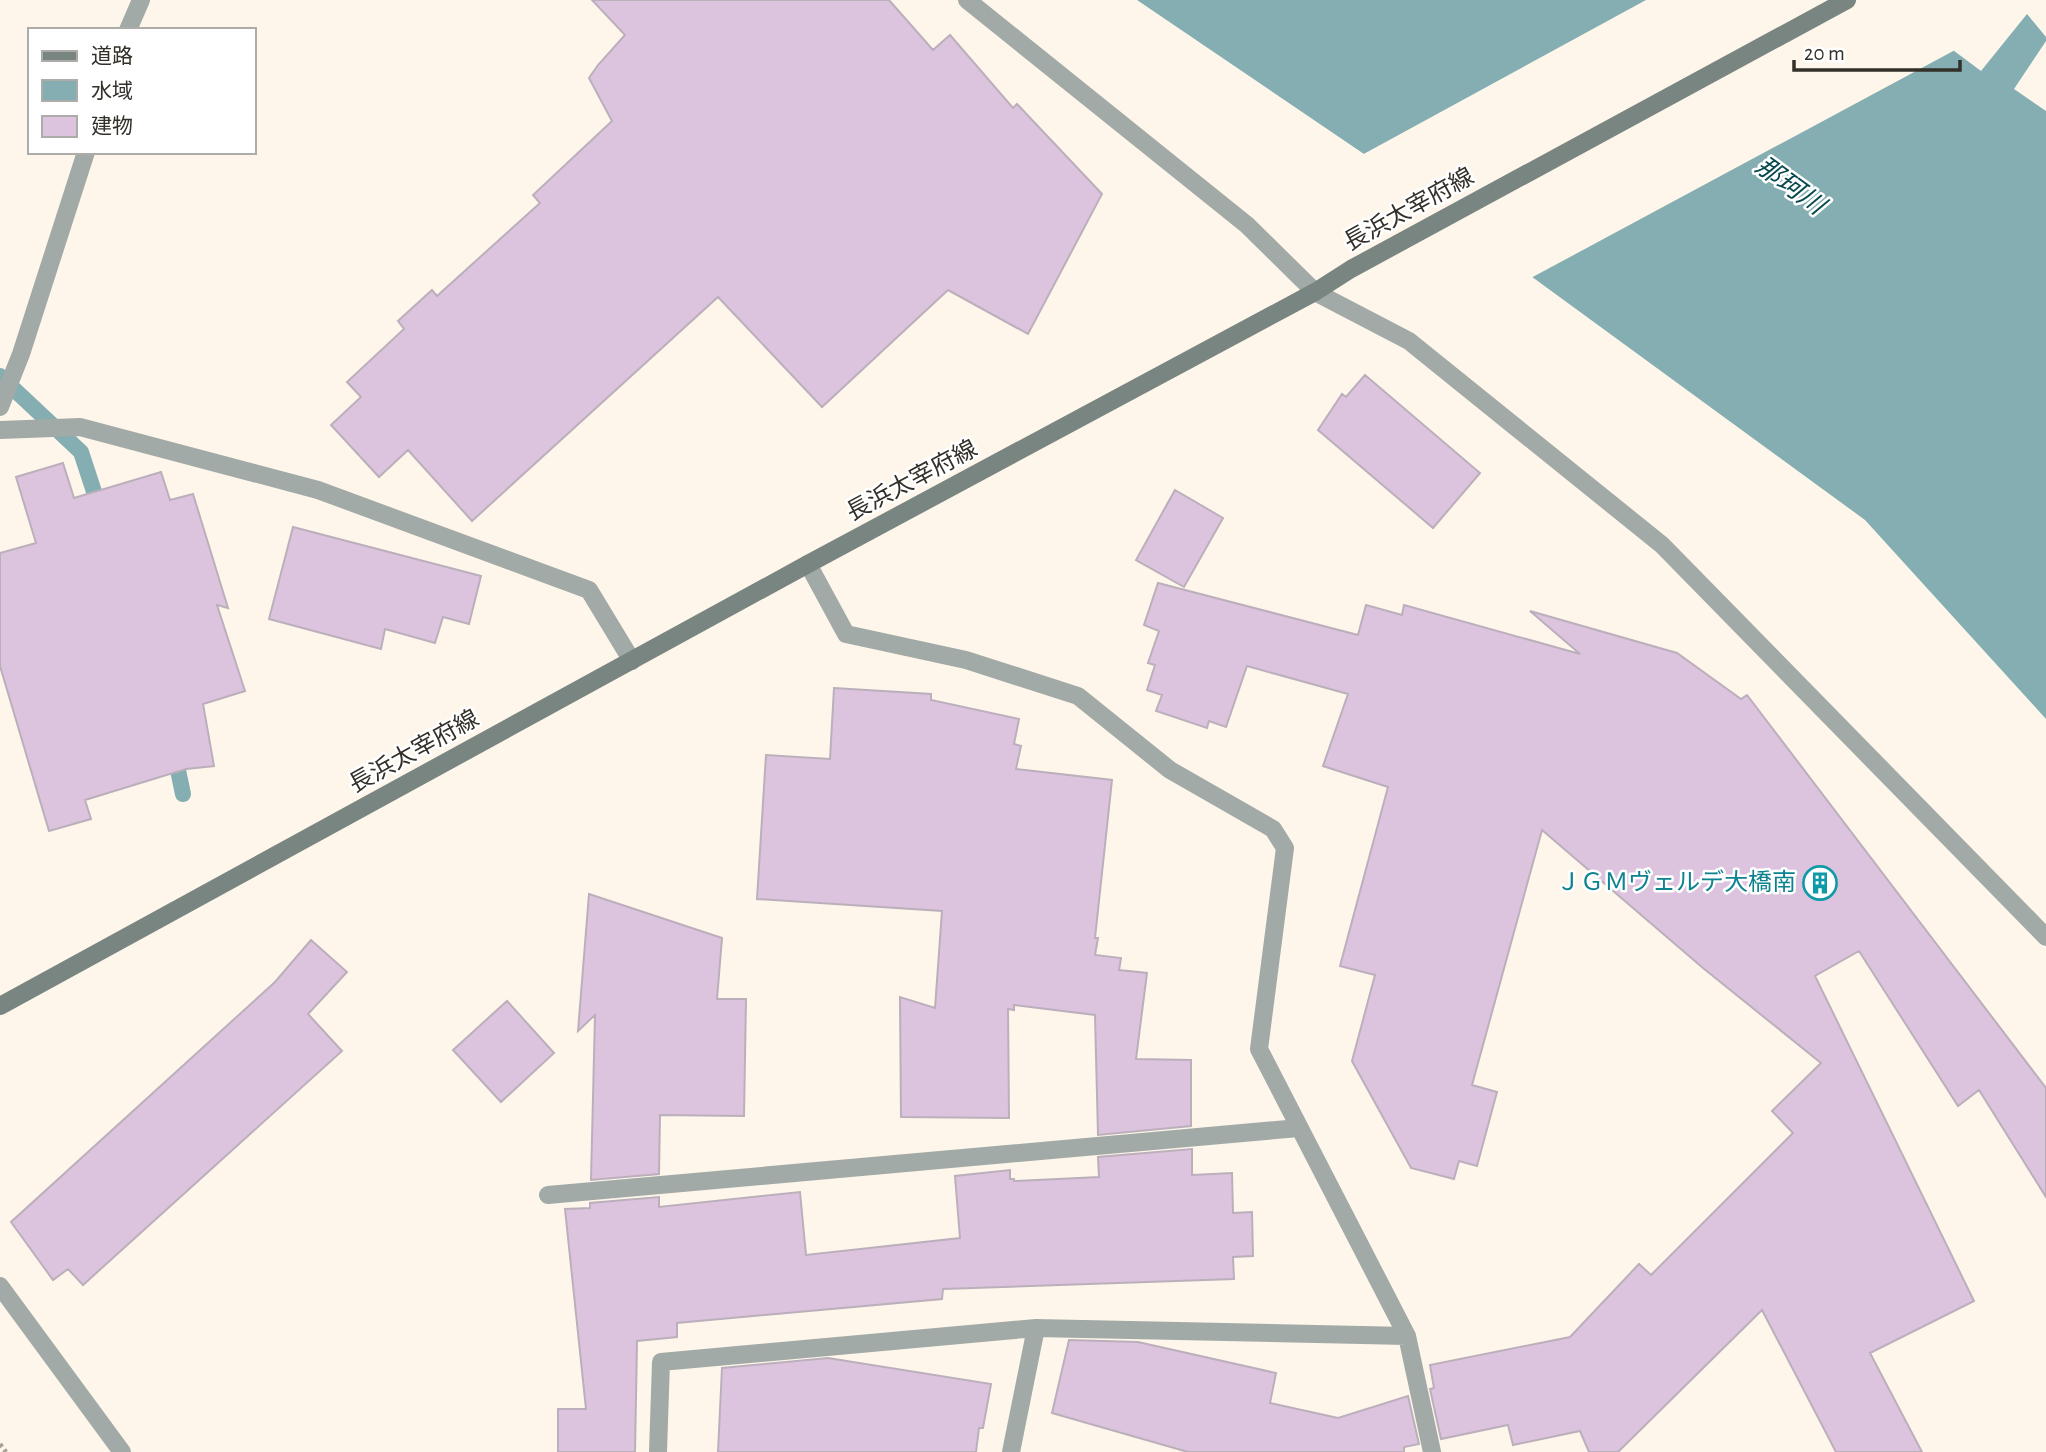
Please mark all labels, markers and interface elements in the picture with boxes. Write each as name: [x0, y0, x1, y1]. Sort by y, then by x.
legend: [28, 28, 256, 154]
scale bar: [1794, 28, 1960, 72]
text: 20 m: [1804, 43, 1845, 64]
text: 道路: [91, 45, 133, 67]
text: 水域: [91, 80, 133, 102]
text: 建物: [91, 115, 133, 137]
water label: 那珂川: [1751, 153, 1832, 221]
street label: 長浜太宰府線: [1339, 163, 1478, 255]
street label: 長浜太宰府線: [842, 435, 981, 525]
street label: 長浜太宰府線: [344, 705, 483, 797]
building icon: ＪＧＭヴェルデ大橋南: [1801, 864, 1839, 902]
place label: ＪＧＭヴェルデ大橋南: [1556, 869, 1796, 895]

